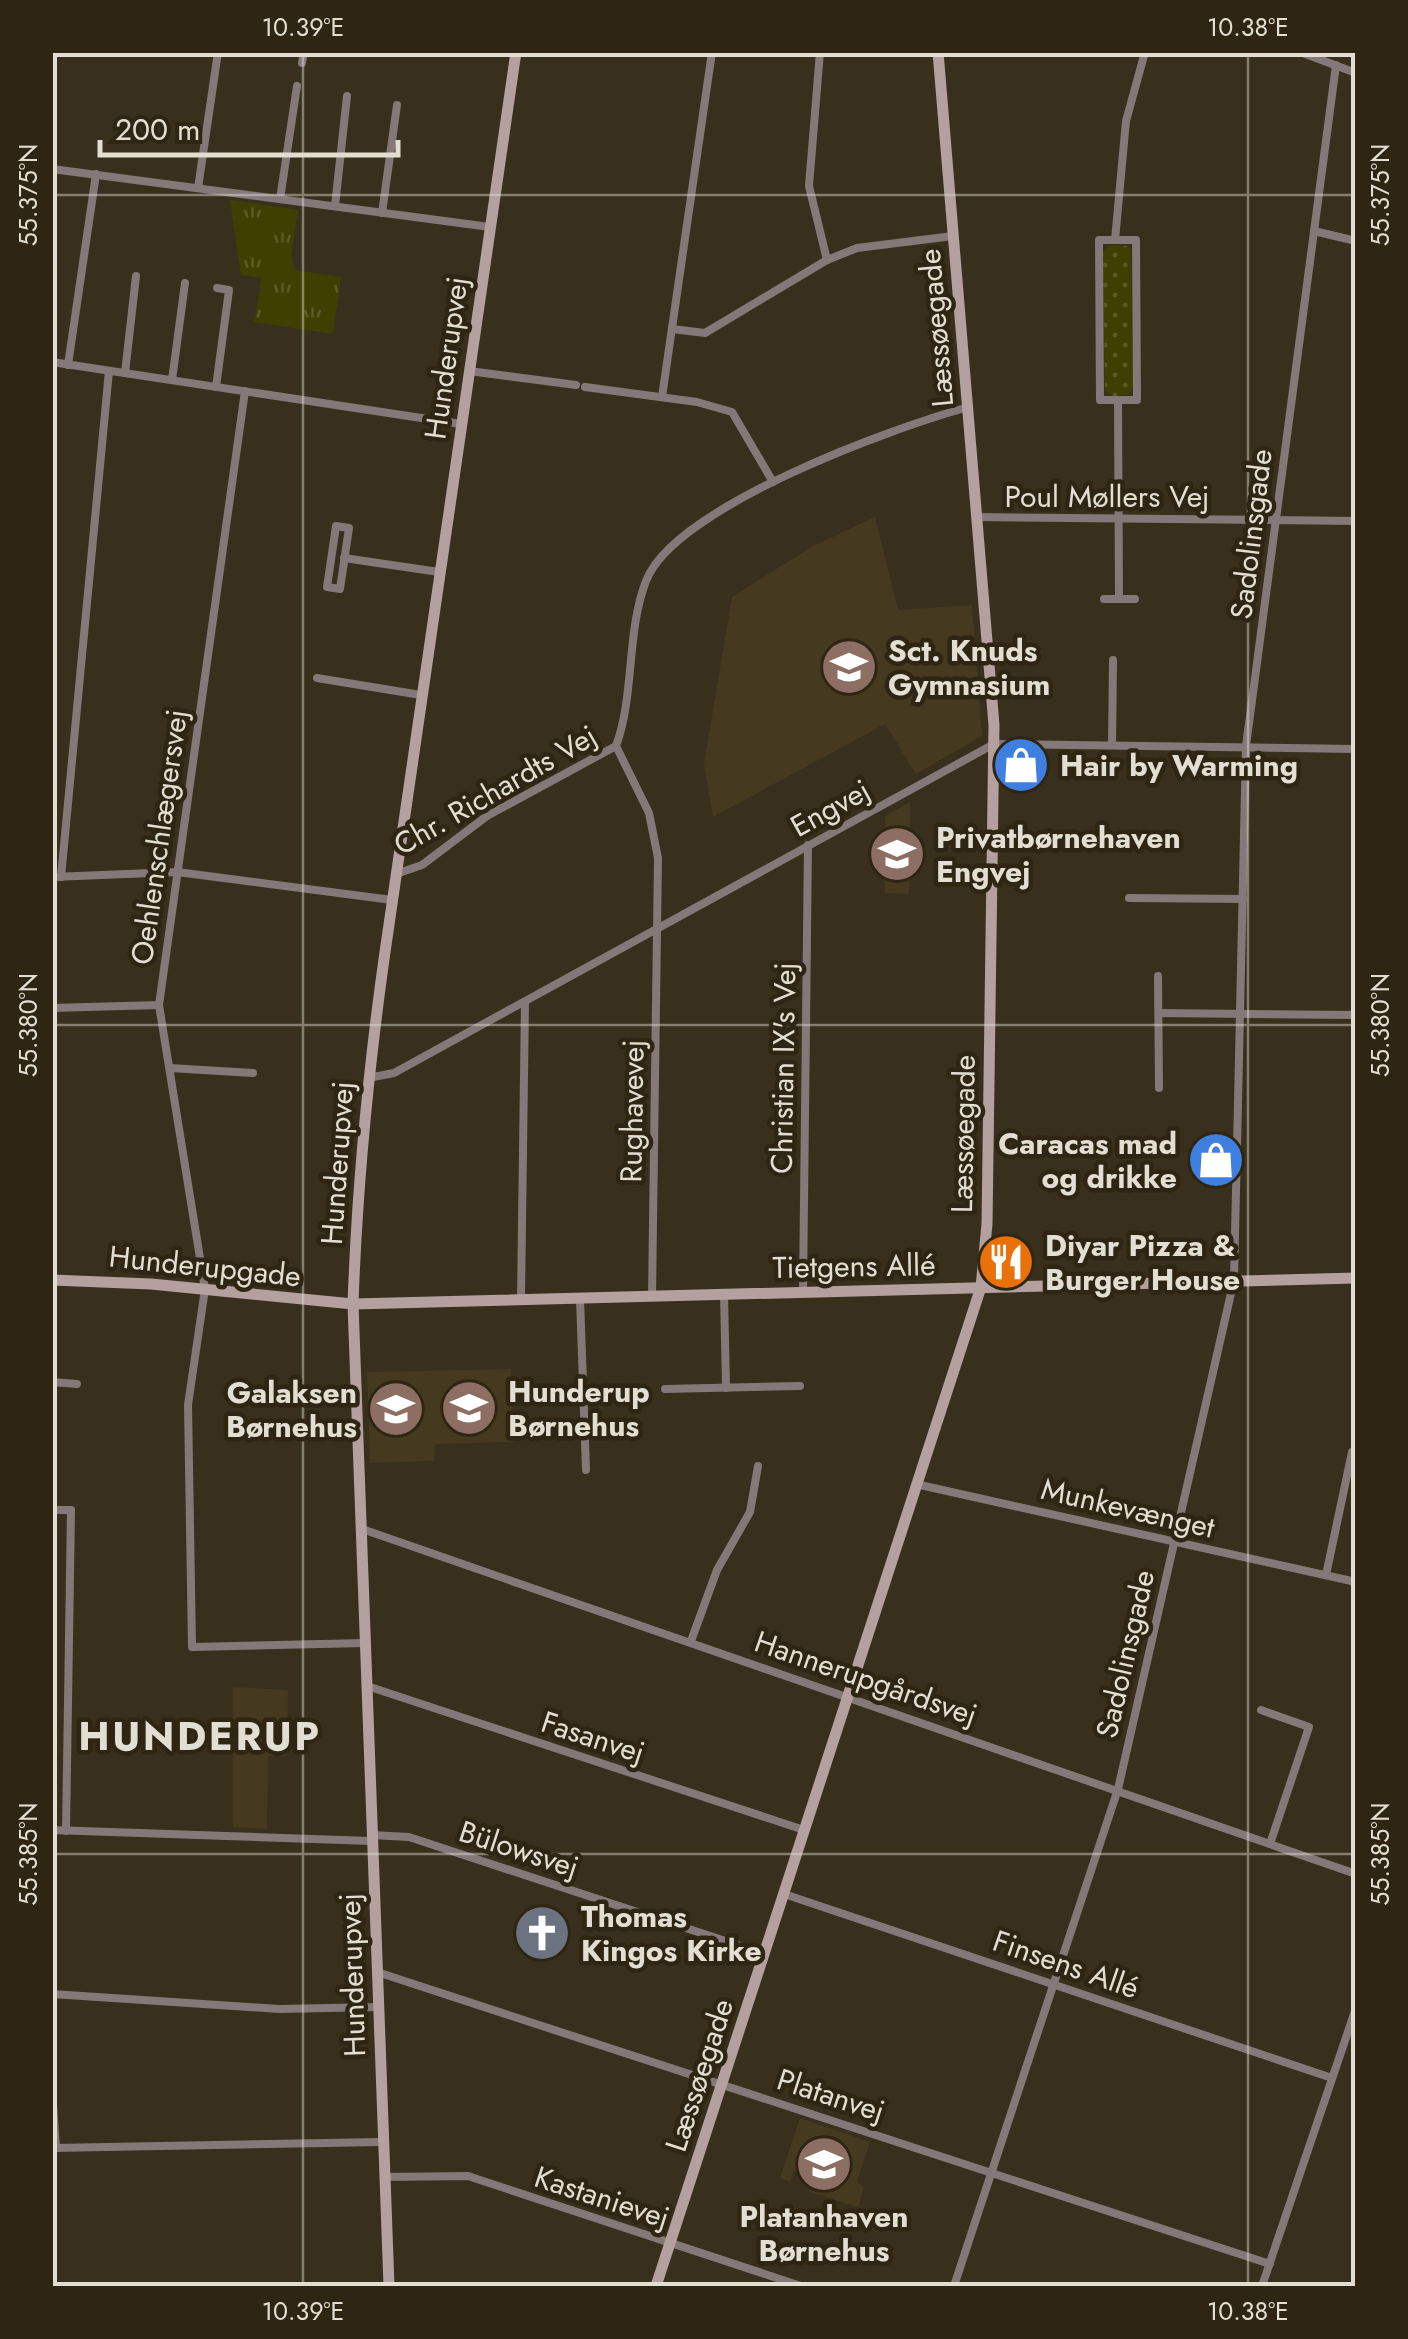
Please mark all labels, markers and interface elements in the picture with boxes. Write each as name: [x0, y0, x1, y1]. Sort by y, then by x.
text: 10.39°E: [262, 9, 344, 45]
text: 10.38°E: [1207, 9, 1289, 45]
scale bar: [100, 95, 398, 157]
text: 200 m: [115, 108, 200, 151]
text: 55.375°N: [10, 144, 46, 246]
text: 55.375°N: [1362, 144, 1398, 246]
street label: Læssøegade: [908, 247, 964, 409]
street label: Hunderupvej: [413, 274, 479, 442]
street label: Sadolinsgade: [1219, 447, 1283, 621]
street label: Poul Møllers Vej: [1004, 475, 1210, 518]
place label: Sct. Knuds Gymnasium: [888, 629, 1050, 706]
school or university icon: Sct. Knuds Gymnasium: [819, 637, 879, 697]
street label: Oehlenschlægersvej: [120, 707, 198, 967]
street label: Chr. Richardts Vej: [386, 714, 604, 866]
shop icon: Hair by Warming: [991, 735, 1051, 795]
place label: Hair by Warming: [1060, 744, 1298, 787]
street label: Engvej: [782, 769, 878, 847]
place label: Privatbørnehaven Engvej: [936, 816, 1181, 893]
school or university icon: Privatbørnehaven Engvej: [867, 824, 927, 884]
street label: Christian IX's Vej: [760, 962, 806, 1174]
text: 55.380°N: [10, 973, 46, 1077]
text: 55.380°N: [1362, 973, 1398, 1077]
street label: Rughavevej: [609, 1039, 655, 1183]
street label: Læssøegade: [940, 1054, 986, 1214]
street label: Hunderupvej: [310, 1080, 364, 1246]
place label: Caracas mad og drikke: [998, 1122, 1177, 1199]
shop icon: Caracas mad og drikke: [1186, 1130, 1246, 1190]
place label: Diyar Pizza & Burger House: [1045, 1224, 1240, 1301]
restaurant icon: Diyar Pizza & Burger House: [976, 1232, 1036, 1292]
street label: Hunderupgade: [107, 1235, 303, 1297]
street label: Tietgens Allé: [772, 1243, 936, 1289]
place label: Hunderup Børnehus: [508, 1370, 650, 1447]
place label: Galaksen Børnehus: [226, 1371, 357, 1448]
school or university icon: Hunderup Børnehus: [439, 1378, 499, 1438]
school or university icon: Galaksen Børnehus: [366, 1379, 426, 1439]
street label: Munkevænget: [1037, 1467, 1220, 1549]
street label: Sadolinsgade: [1085, 1566, 1165, 1742]
street label: Hannerupgårdsvej: [749, 1620, 983, 1736]
street label: Fasanvej: [536, 1700, 650, 1774]
district label: HUNDERUP: [78, 1707, 322, 1765]
text: 55.385°N: [10, 1802, 46, 1906]
text: 55.385°N: [1362, 1802, 1398, 1906]
street label: Bülowsvej: [454, 1809, 584, 1889]
street label: Hunderupvej: [328, 1892, 376, 2058]
place label: Thomas Kingos Kirke: [581, 1895, 762, 1972]
church icon: Thomas Kingos Kirke: [512, 1903, 572, 1963]
street label: Finsens Allé: [987, 1919, 1145, 2009]
street label: Læssøegade: [654, 1993, 744, 2157]
street label: Platanvej: [772, 2057, 890, 2133]
school or university icon: Platanhaven Børnehus: [794, 2134, 854, 2194]
street label: Kastanievej: [529, 2155, 675, 2239]
place label: Platanhaven Børnehus: [740, 2195, 908, 2272]
text: 10.39°E: [262, 2293, 344, 2329]
text: 10.38°E: [1207, 2293, 1289, 2329]

